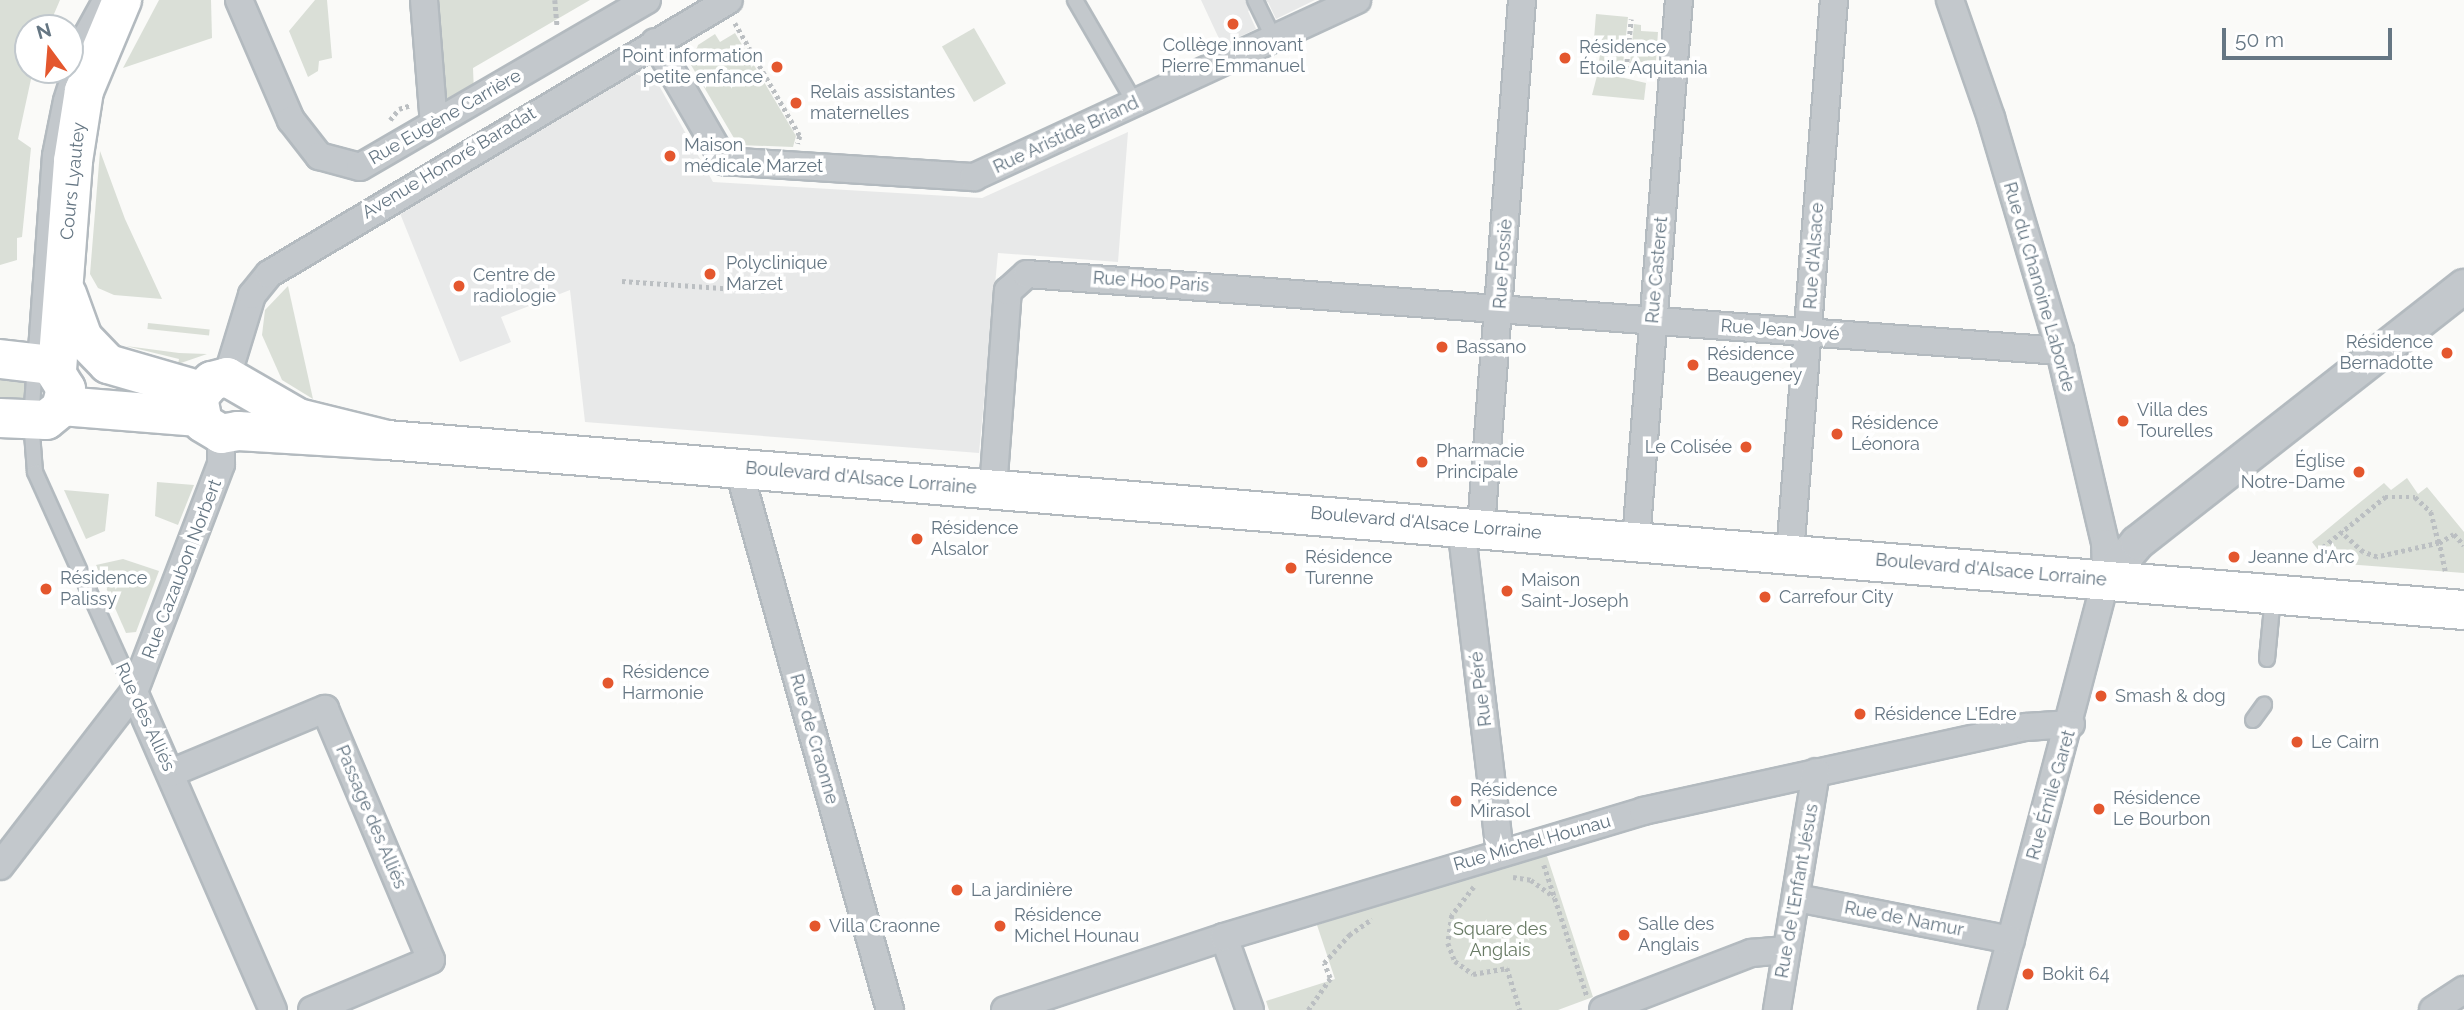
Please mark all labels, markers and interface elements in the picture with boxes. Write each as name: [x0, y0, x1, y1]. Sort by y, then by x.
north arrow: [14, 14, 84, 84]
scale bar: [2226, 14, 2396, 58]
marker: Collège innovant Pierre Emmanuel: [1225, 16, 1241, 32]
text: N: [34, 18, 54, 43]
text: 50 m: [2235, 27, 2284, 52]
place label: Collège innovant Pierre Emmanuel: [1161, 35, 1305, 78]
place label: Résidence Étoile Aquitania: [1579, 37, 1708, 80]
place label: Point information petite enfance: [622, 46, 763, 88]
marker: Résidence Étoile Aquitania: [1557, 50, 1573, 66]
marker: Point information petite enfance: [769, 59, 785, 75]
street label: Rue Eugène Carrière: [365, 65, 525, 169]
place label: Relais assistantes maternelles: [810, 82, 955, 124]
street label: Rue Aristide Briand: [990, 92, 1142, 178]
marker: Relais assistantes maternelles: [788, 95, 804, 111]
street label: Avenue Honoré Baradat: [358, 103, 540, 223]
street label: Cours Lyautey: [56, 121, 90, 241]
place label: Maison médicale Marzet: [684, 135, 823, 178]
marker: Maison médicale Marzet: [662, 148, 678, 164]
street label: Rue du Chanoine Laborde: [1999, 180, 2079, 394]
street label: Rue d'Alsace: [1799, 202, 1829, 310]
street label: Rue Casteret: [1642, 216, 1672, 324]
street label: Rue Fossiè: [1489, 218, 1517, 310]
place label: Polyclinique Marzet: [726, 253, 827, 296]
marker: Polyclinique Marzet: [700, 264, 720, 284]
place label: Centre de radiologie: [473, 265, 556, 308]
street label: Rue Hoo Paris: [1092, 267, 1210, 297]
marker: Centre de radiologie: [451, 278, 467, 294]
street label: Rue Jean Jové: [1719, 315, 1841, 345]
place label: Résidence Bernadotte: [2340, 332, 2433, 374]
place label: Bassano: [1456, 336, 1526, 358]
marker: Bassano: [1434, 339, 1450, 355]
place label: Résidence Beaugeney: [1707, 344, 1802, 386]
marker: Résidence Bernadotte: [2439, 345, 2455, 361]
marker: Résidence Beaugeney: [1685, 357, 1701, 373]
place label: Villa des Tourelles: [2137, 400, 2213, 442]
place label: Résidence Léonora: [1851, 413, 1938, 456]
marker: Villa des Tourelles: [2115, 413, 2131, 429]
marker: Résidence Léonora: [1829, 426, 1845, 442]
place label: Le Colisée: [1645, 436, 1732, 458]
marker: Le Colisée: [1738, 439, 1754, 455]
place label: Pharmacie Principale: [1436, 441, 1525, 484]
place label: Église Notre-Dame: [2241, 451, 2345, 494]
marker: Pharmacie Principale: [1414, 454, 1430, 470]
street label: Boulevard d'Alsace Lorraine: [744, 457, 978, 499]
marker: Église Notre-Dame: [2351, 464, 2367, 480]
street label: Rue Cazaubon Norbert: [138, 476, 226, 662]
street label: Boulevard d'Alsace Lorraine: [1309, 502, 1543, 544]
place label: Résidence Alsalor: [931, 518, 1018, 560]
marker: Résidence Alsalor: [909, 531, 925, 547]
place label: Jeanne d'Arc: [2248, 546, 2355, 568]
place label: Résidence Turenne: [1305, 547, 1392, 590]
street label: Boulevard d'Alsace Lorraine: [1874, 549, 2108, 591]
marker: Jeanne d'Arc: [2226, 549, 2242, 565]
marker: Résidence Turenne: [1283, 560, 1299, 576]
place label: Résidence Palissy: [60, 568, 147, 610]
place label: Maison Saint-Joseph: [1521, 570, 1629, 612]
marker: Résidence Palissy: [38, 581, 54, 597]
marker: Maison Saint-Joseph: [1499, 583, 1515, 599]
place label: Carrefour City: [1779, 586, 1894, 608]
marker: Carrefour City: [1757, 589, 1773, 605]
street label: Rue Péré: [1466, 650, 1496, 728]
street label: Rue des Alliés: [110, 659, 180, 775]
place label: Résidence Harmonie: [622, 662, 709, 704]
street label: Rue de Craonne: [785, 671, 843, 807]
marker: Résidence Harmonie: [600, 675, 616, 691]
place label: Smash & dog: [2115, 685, 2226, 707]
marker: Smash & dog: [2093, 688, 2109, 704]
place label: Résidence L'Edre: [1874, 703, 2017, 725]
marker: Résidence L'Edre: [1852, 706, 1868, 722]
street label: Rue Émile Garet: [2022, 728, 2080, 862]
place label: Le Cairn: [2311, 731, 2379, 753]
marker: Le Cairn: [2289, 734, 2305, 750]
street label: Passage des Alliés: [331, 742, 411, 892]
place label: Résidence Mirasol: [1470, 780, 1557, 822]
place label: Résidence Le Bourbon: [2113, 788, 2210, 830]
marker: Résidence Mirasol: [1448, 793, 1464, 809]
marker: Résidence Le Bourbon: [2091, 801, 2107, 817]
street label: Rue de l'Enfant Jésus: [1771, 802, 1823, 980]
street label: Rue Michel Hounau: [1451, 810, 1613, 876]
place label: La jardinière: [971, 879, 1073, 901]
marker: La jardinière: [949, 882, 965, 898]
street label: Rue de Namur: [1843, 897, 1965, 941]
place label: Résidence Michel Hounau: [1014, 905, 1140, 948]
place label: Salle des Anglais: [1638, 914, 1714, 956]
place label: Villa Craonne: [829, 915, 940, 937]
marker: Villa Craonne: [807, 918, 823, 934]
marker: Résidence Michel Hounau: [992, 918, 1008, 934]
park label: Square des Anglais: [1453, 919, 1547, 962]
marker: Salle des Anglais: [1616, 927, 1632, 943]
place label: Bokit 64: [2042, 963, 2109, 985]
marker: Bokit 64: [2020, 966, 2036, 982]

